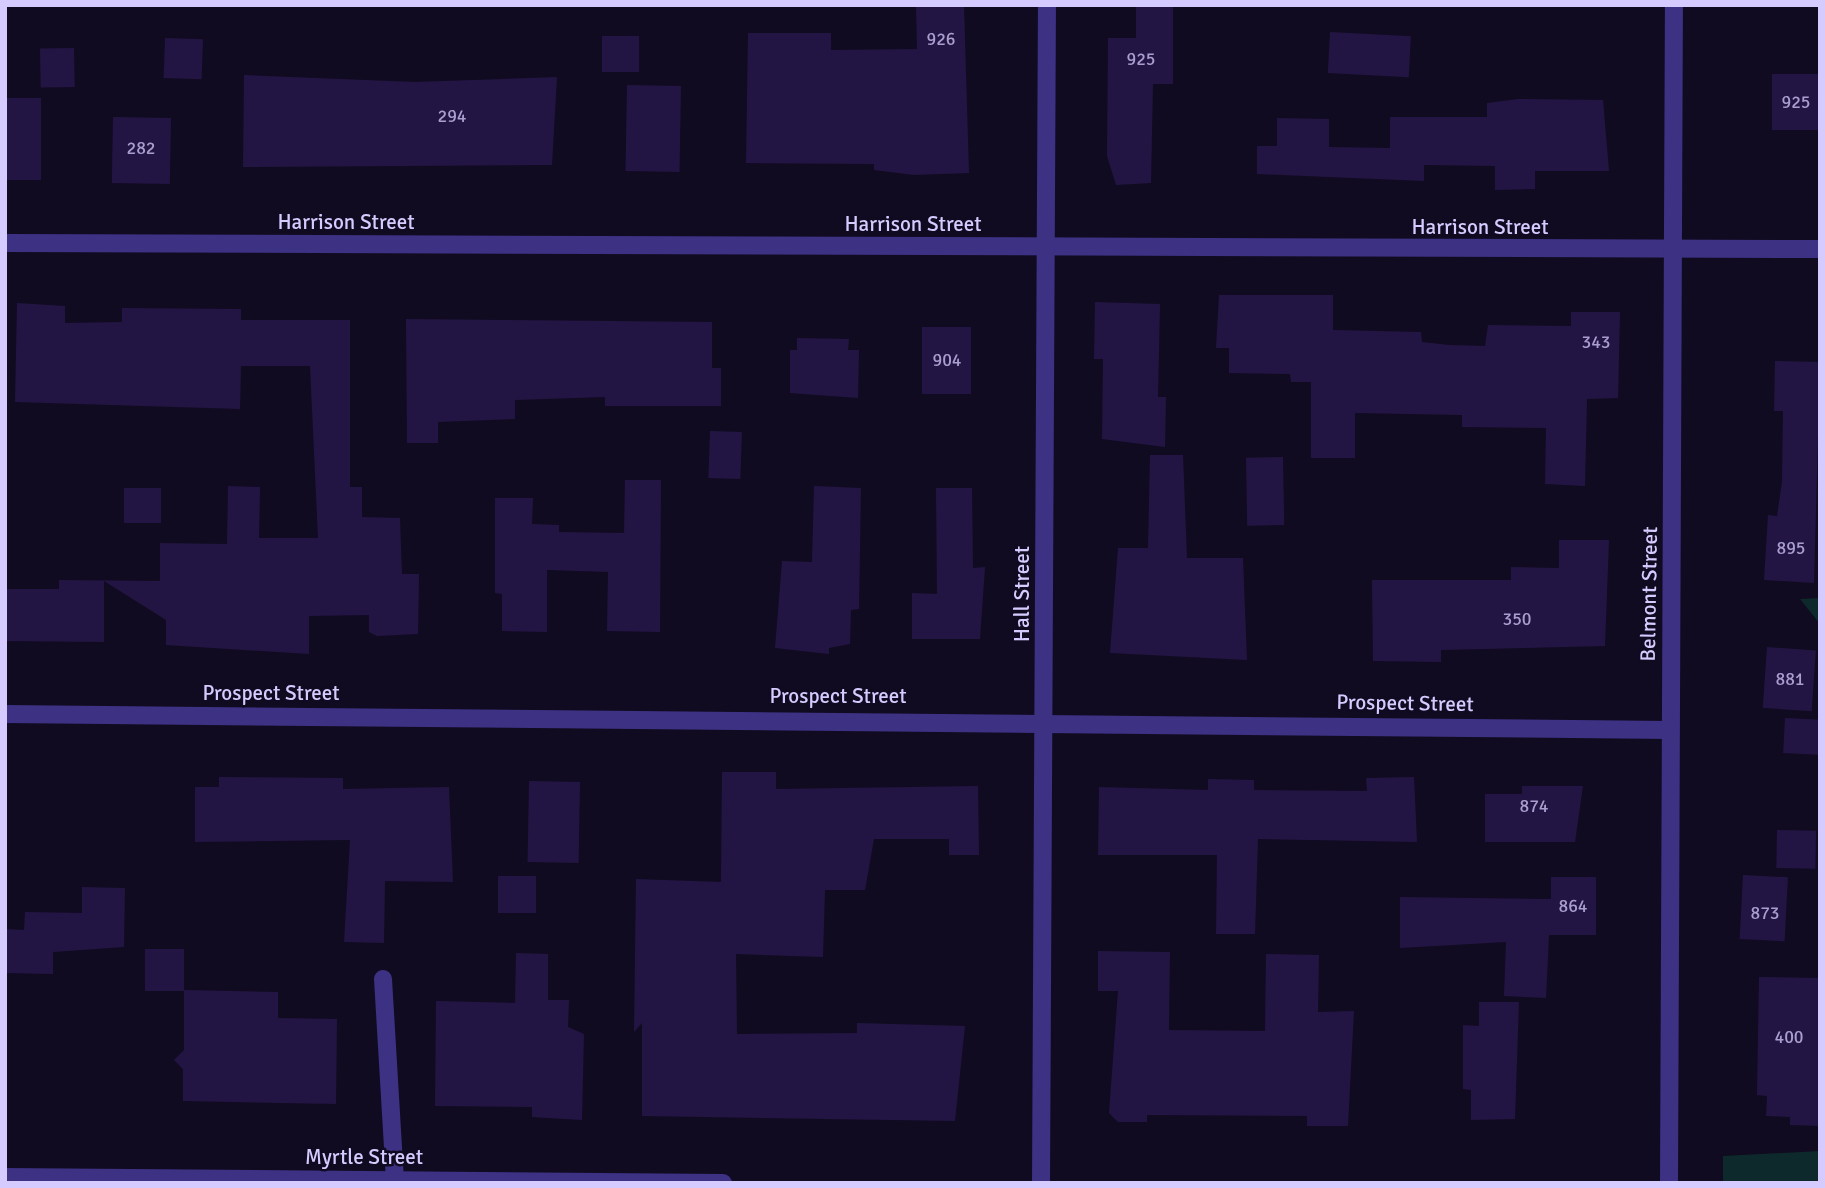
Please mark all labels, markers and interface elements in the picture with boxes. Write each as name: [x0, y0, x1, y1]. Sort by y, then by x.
house number: 926: [926, 28, 956, 50]
house number: 925: [1126, 48, 1156, 70]
house number: 925: [1781, 91, 1811, 113]
house number: 294: [437, 105, 467, 127]
house number: 282: [126, 137, 156, 159]
street label: Harrison Street: [277, 209, 415, 235]
street label: Harrison Street: [844, 211, 982, 237]
street label: Harrison Street: [1411, 214, 1549, 240]
house number: 343: [1581, 331, 1611, 353]
house number: 904: [932, 349, 962, 371]
street label: Belmont Street: [1635, 526, 1663, 662]
house number: 895: [1776, 537, 1806, 559]
street label: Hall Street: [1009, 546, 1035, 642]
house number: 350: [1502, 608, 1532, 630]
house number: 881: [1775, 668, 1805, 690]
street label: Prospect Street: [202, 680, 340, 706]
street label: Prospect Street: [769, 683, 907, 709]
street label: Prospect Street: [1336, 689, 1474, 717]
house number: 874: [1519, 795, 1549, 817]
house number: 864: [1558, 895, 1588, 917]
house number: 873: [1750, 902, 1780, 924]
house number: 400: [1774, 1026, 1804, 1048]
street label: Myrtle Street: [305, 1144, 423, 1170]

